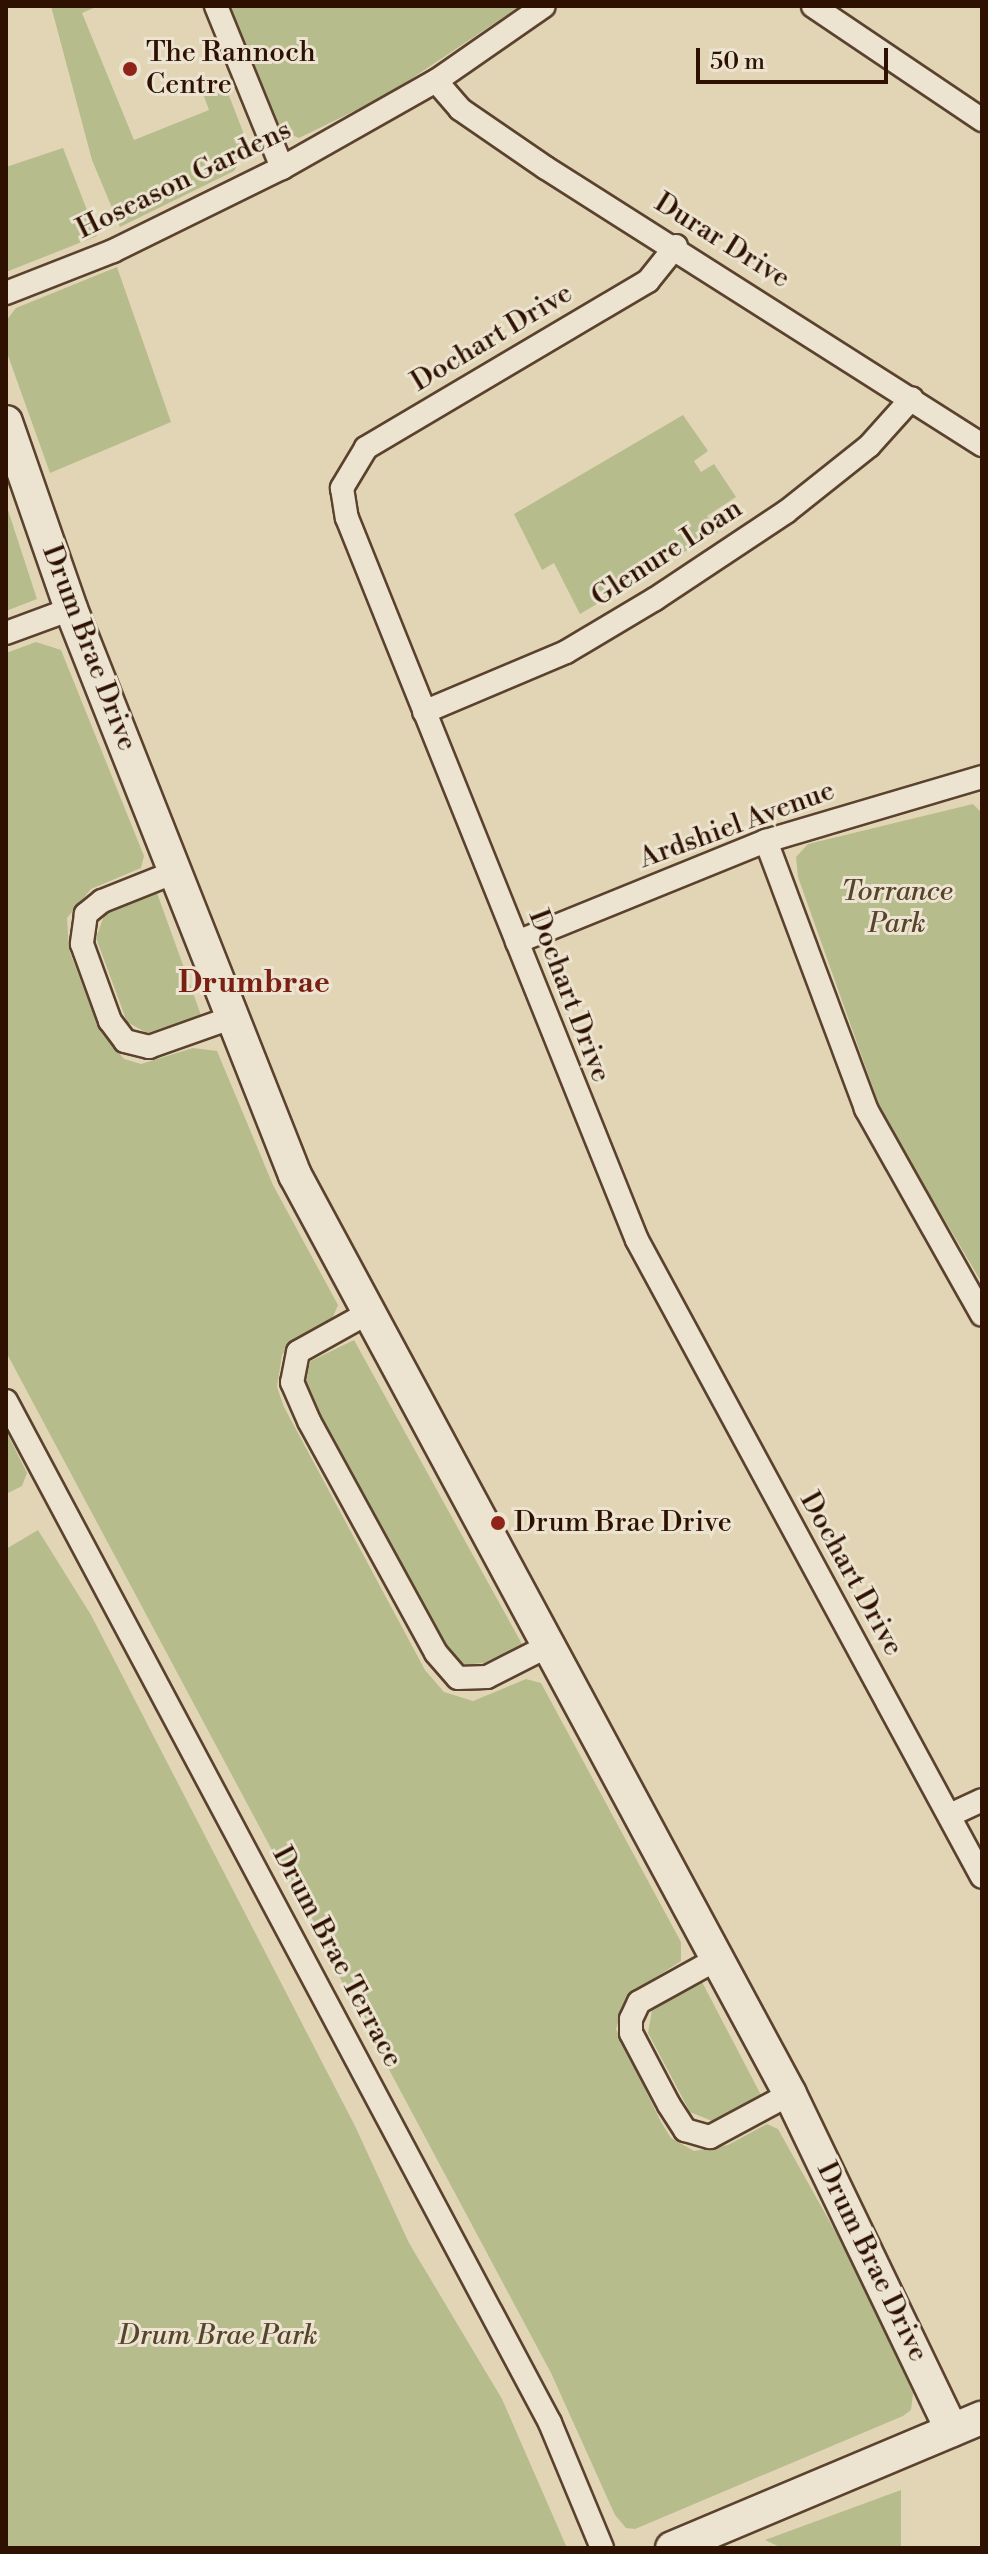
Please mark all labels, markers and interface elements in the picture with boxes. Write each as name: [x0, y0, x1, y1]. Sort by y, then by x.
scale bar: [700, 32, 892, 82]
place label: The Rannoch Centre: [146, 36, 316, 102]
text: 50 m: [710, 47, 765, 77]
marker: The Rannoch Centre: [121, 60, 139, 78]
street label: Hoseason Gardens: [71, 113, 297, 247]
street label: Durar Drive: [648, 186, 796, 296]
street label: Dochart Drive: [405, 277, 579, 399]
street label: Glenure Loan: [585, 492, 749, 614]
street label: Drum Brae Drive: [34, 540, 144, 756]
street label: Ardshiel Avenue: [635, 774, 839, 876]
park label: Torrance Park: [841, 875, 953, 941]
street label: Dochart Drive: [521, 905, 617, 1087]
district label: Drumbrae: [178, 965, 330, 1001]
street label: Dochart Drive: [792, 1486, 910, 1662]
place label: Drum Brae Drive: [514, 1506, 732, 1540]
marker: Drum Brae Drive: [489, 1514, 507, 1532]
street label: Drum Brae Terrace: [265, 1841, 409, 2073]
street label: Drum Brae Drive: [809, 2157, 935, 2367]
park label: Drum Brae Park: [118, 2319, 318, 2353]

